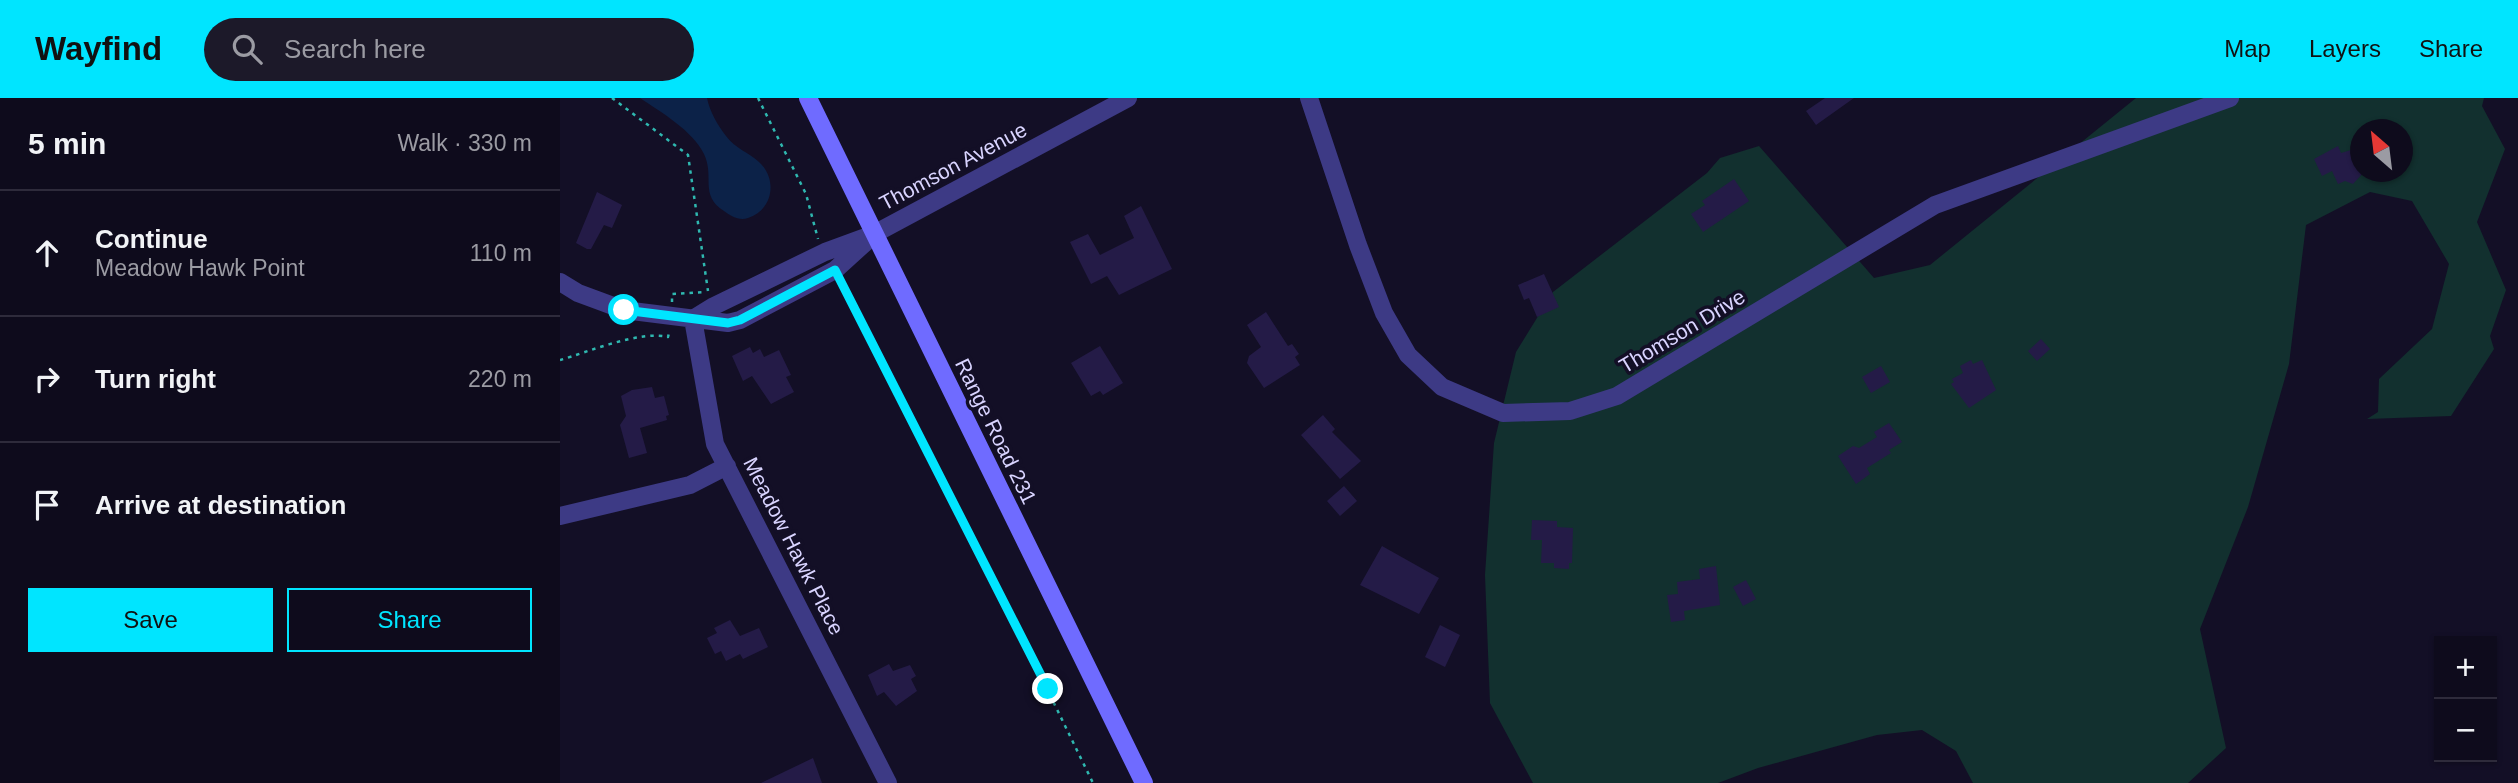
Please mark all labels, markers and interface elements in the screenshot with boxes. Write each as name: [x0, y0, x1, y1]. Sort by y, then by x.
search box: [204, 18, 694, 81]
text: Wayfind: [35, 30, 162, 67]
icon: search: [228, 30, 266, 68]
text: Search here: [284, 34, 426, 64]
text: Map: [2224, 35, 2271, 62]
text: Layers: [2309, 35, 2381, 62]
text: Share: [2419, 35, 2483, 62]
street label: Thomson Avenue: [876, 118, 1030, 214]
north arrow: [2350, 119, 2413, 182]
text: 5 min: [28, 127, 106, 160]
text: Walk · 330 m: [397, 130, 532, 156]
text: Continue: [95, 224, 208, 254]
icon: ahead: [28, 234, 66, 272]
text: 110 m: [470, 240, 532, 266]
text: Meadow Hawk Point: [95, 255, 305, 281]
street label: Thomson Drive: [1615, 284, 1749, 378]
route start: [608, 294, 639, 325]
street label: Range Road 231: [951, 355, 1041, 507]
icon: right: [28, 360, 66, 398]
text: Turn right: [95, 364, 216, 394]
text: 220 m: [468, 366, 532, 392]
street label: Meadow Hawk Place: [739, 453, 849, 639]
icon: arrive: [28, 486, 66, 524]
text: Arrive at destination: [95, 490, 346, 520]
button: Save: [28, 588, 273, 652]
button: Share: [287, 588, 532, 652]
map controls: [2434, 636, 2497, 762]
button: +: [2434, 636, 2497, 699]
route end: [1032, 673, 1063, 704]
button: −: [2434, 699, 2497, 762]

